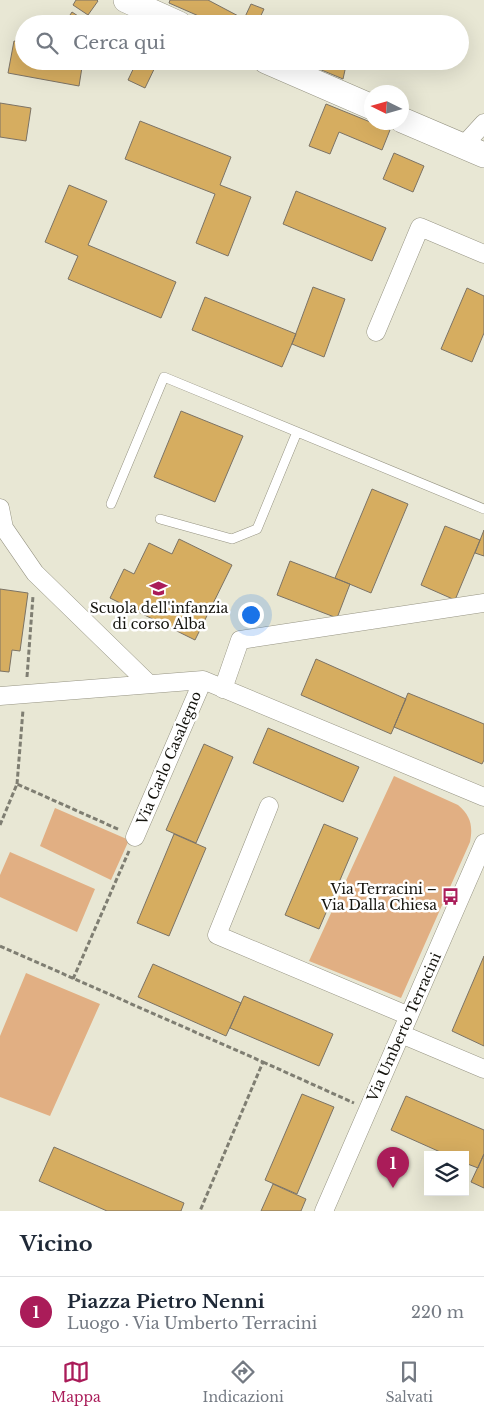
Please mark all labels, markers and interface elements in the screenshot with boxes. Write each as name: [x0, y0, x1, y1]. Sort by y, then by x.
search box: [15, 15, 469, 70]
icon: search: [33, 29, 61, 57]
text: Cerca qui: [73, 31, 166, 54]
north arrow: [364, 85, 409, 130]
school or university icon: Scuola dell'infanzia di corso Alba: [149, 578, 169, 598]
place label: Scuola dell'infanzia di corso Alba: [90, 599, 229, 633]
your location: [238, 602, 264, 628]
street label: Via Carlo Casalegno: [132, 688, 205, 828]
place label: Via Terracini – Via Dalla Chiesa: [320, 880, 437, 914]
bus stop icon: Via Terracini – Via Dalla Chiesa: [441, 887, 461, 907]
street label: Via Umberto Terracini: [363, 949, 445, 1105]
pin: 1: [377, 1147, 409, 1188]
map controls: [424, 1151, 469, 1196]
button: layers: [424, 1151, 469, 1196]
text: Vicino: [20, 1231, 93, 1257]
text: Piazza Pietro Nenni: [67, 1290, 265, 1313]
text: 1: [33, 1302, 39, 1322]
text: 220 m: [411, 1302, 464, 1322]
text: Luogo · Via Umberto Terracini: [67, 1313, 317, 1333]
tab: Mappa: [51, 1358, 101, 1406]
tab: Indicazioni: [203, 1358, 284, 1406]
tab: Salvati: [386, 1358, 433, 1406]

